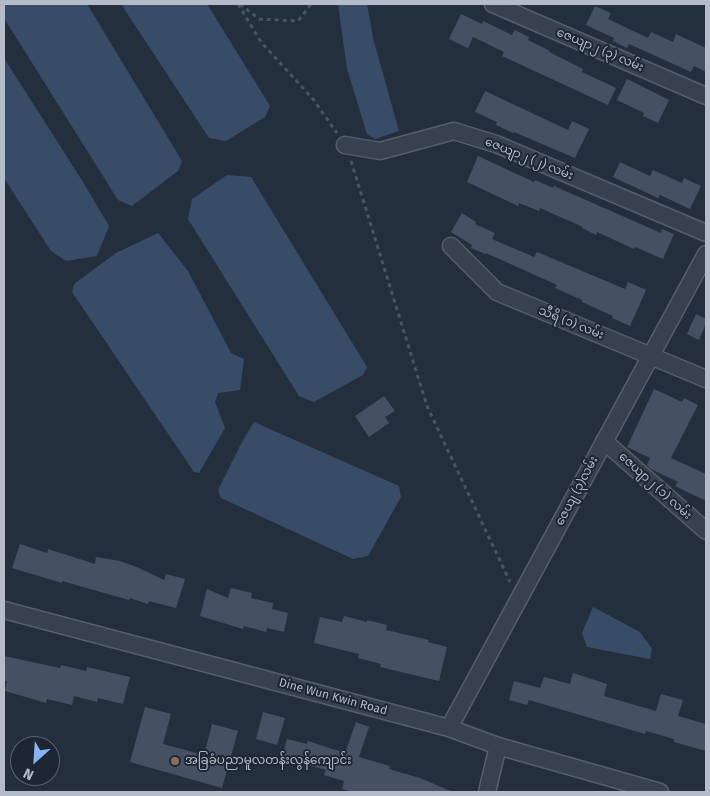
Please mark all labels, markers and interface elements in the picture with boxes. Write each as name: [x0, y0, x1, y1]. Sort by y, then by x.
street label: ဇေယျာ၂ (၃) လမ်း: [554, 25, 646, 75]
street label: ဇေယျာ၂ (၂) လမ်း: [483, 135, 575, 183]
street label: သီရိ (၁) လမ်း: [536, 303, 606, 343]
street label: ဇေယျာ၂ (၁) လမ်း: [616, 449, 694, 523]
street label: ဇေယျ (၃)လမ်း: [553, 454, 601, 528]
street label: Dine Wun Kwin Road: [277, 676, 389, 718]
north arrow: [10, 736, 60, 786]
place label: အခြခံပညာမူလတန်းလွန်ကျောင်း: [185, 754, 352, 768]
marker: အခြခံပညာမူလတန်းလွန်ကျောင်း: [169, 755, 181, 767]
text: N: [21, 764, 37, 784]

